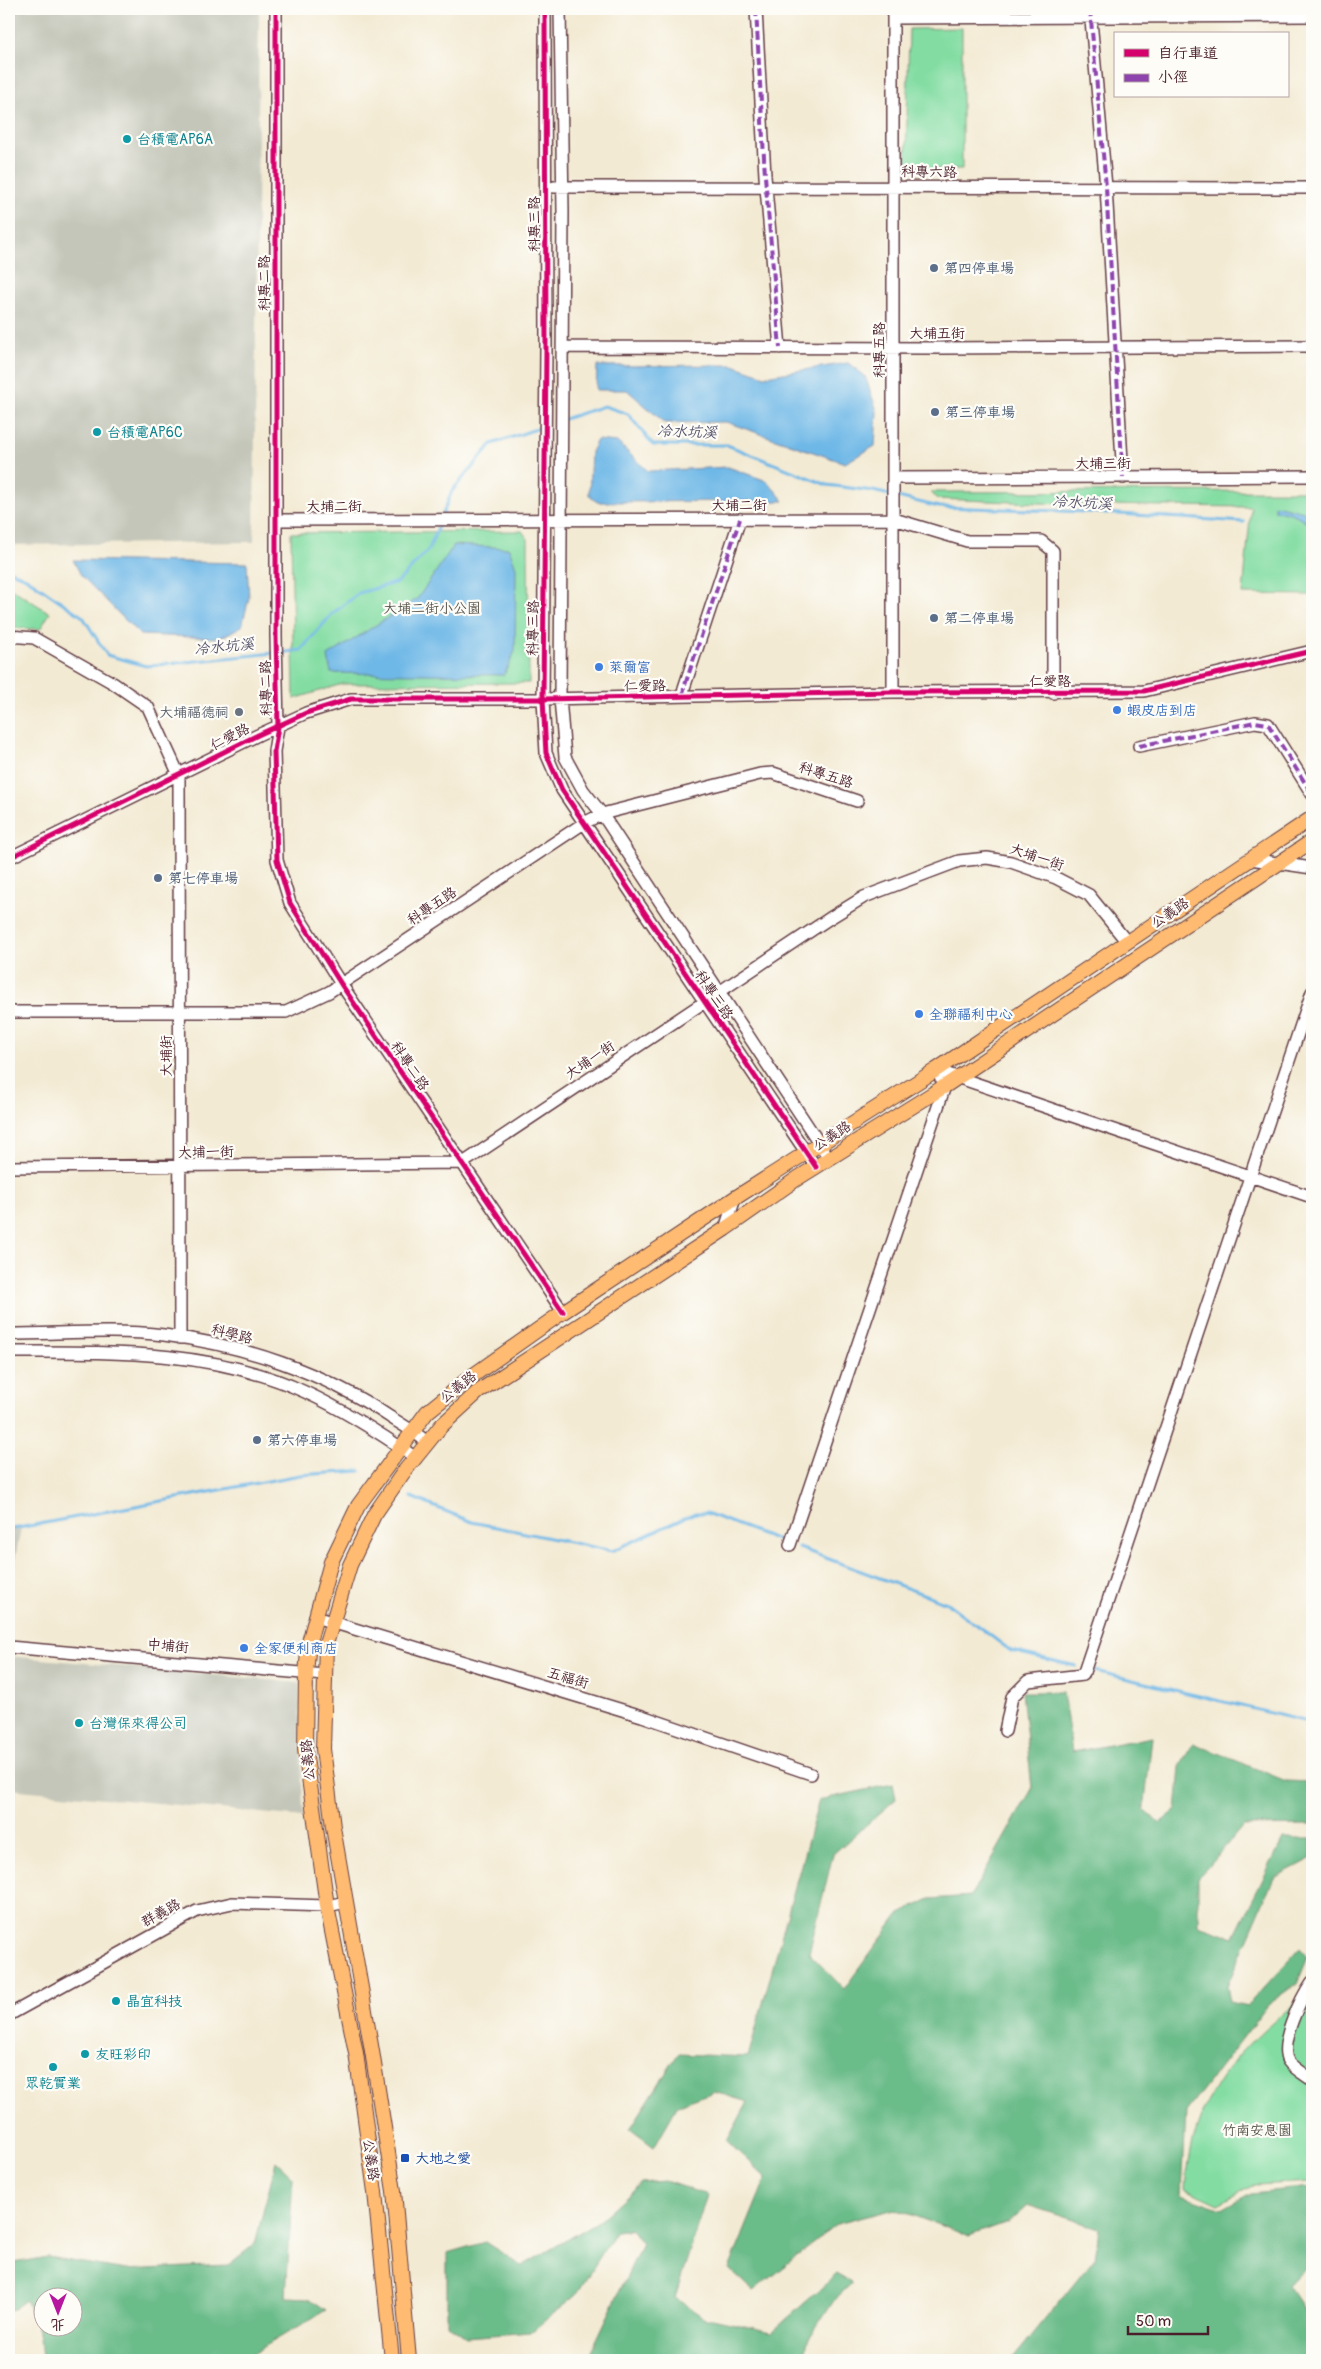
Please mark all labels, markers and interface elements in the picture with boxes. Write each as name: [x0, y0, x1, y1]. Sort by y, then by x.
legend: [1114, 32, 1288, 98]
text: 自行車道: [1158, 44, 1218, 63]
text: 小徑: [1158, 68, 1188, 87]
place label: 台積電AP6A: [137, 131, 213, 148]
marker: 台積電AP6A: [121, 133, 133, 145]
street label: 科專六路: [901, 163, 957, 181]
street label: 科專三路: [526, 196, 543, 252]
street label: 科專二路: [256, 255, 273, 311]
place label: 第四停車場: [944, 260, 1014, 277]
marker: 第四停車場: [928, 262, 940, 274]
street label: 科專五路: [871, 322, 888, 378]
street label: 大埔五街: [909, 325, 965, 342]
place label: 第三停車場: [945, 404, 1015, 421]
marker: 第三停車場: [929, 406, 941, 418]
water label: 冷水坑溪: [657, 421, 718, 443]
place label: 台積電AP6C: [107, 424, 183, 441]
marker: 台積電AP6C: [91, 426, 103, 438]
street label: 大埔三街: [1075, 455, 1131, 472]
water label: 冷水坑溪: [1052, 492, 1113, 514]
street label: 大埔二街: [711, 497, 767, 514]
street label: 大埔二街: [306, 498, 362, 515]
park label: 大埔二街小公園: [383, 600, 481, 617]
street label: 科專三路: [524, 600, 542, 656]
place label: 第二停車場: [944, 610, 1014, 627]
marker: 第二停車場: [928, 612, 940, 624]
water label: 冷水坑溪: [193, 634, 256, 660]
place label: 萊爾富: [609, 659, 651, 676]
street label: 科專二路: [257, 660, 275, 716]
marker: 萊爾富: [593, 661, 605, 673]
street label: 仁愛路: [1029, 673, 1071, 690]
street label: 仁愛路: [624, 677, 666, 695]
place label: 蝦皮店到店: [1127, 702, 1197, 719]
place label: 大埔福德祠: [159, 704, 229, 721]
marker: 蝦皮店到店: [1111, 704, 1123, 716]
marker: 大埔福德祠: [233, 706, 245, 718]
street label: 仁愛路: [207, 720, 253, 754]
street label: 科專五路: [797, 758, 855, 792]
street label: 大埔一街: [1008, 840, 1066, 874]
place label: 第七停車場: [168, 870, 238, 887]
marker: 第七停車場: [152, 872, 164, 884]
street label: 科專五路: [404, 883, 460, 929]
street label: 公義路: [1148, 894, 1192, 932]
street label: 科專三路: [691, 967, 737, 1023]
place label: 全聯福利中心: [929, 1006, 1013, 1023]
marker: 全聯福利中心: [913, 1008, 925, 1020]
street label: 大埔街: [158, 1035, 175, 1077]
street label: 大埔一街: [562, 1037, 618, 1083]
street label: 科專二路: [387, 1038, 433, 1094]
street label: 公義路: [810, 1117, 854, 1155]
street label: 大埔一街: [178, 1143, 234, 1161]
street label: 科學路: [210, 1321, 254, 1347]
street label: 公義路: [436, 1367, 480, 1407]
place label: 第六停車場: [267, 1432, 337, 1449]
marker: 第六停車場: [251, 1434, 263, 1446]
street label: 中埔街: [146, 1636, 190, 1656]
place label: 全家便利商店: [254, 1640, 338, 1657]
marker: 全家便利商店: [238, 1642, 250, 1654]
street label: 五福街: [545, 1664, 591, 1692]
place label: 台灣保來得公司: [89, 1715, 187, 1732]
marker: 台灣保來得公司: [73, 1717, 85, 1729]
street label: 公義路: [298, 1738, 318, 1782]
street label: 群義路: [139, 1895, 183, 1931]
place label: 晶宜科技: [126, 1993, 183, 2010]
marker: 晶宜科技: [110, 1995, 122, 2007]
place label: 友旺彩印: [95, 2046, 151, 2063]
marker: 友旺彩印: [79, 2048, 91, 2060]
marker: 眾乾實業: [47, 2061, 59, 2073]
place label: 眾乾實業: [25, 2075, 81, 2092]
park label: 竹南安息園: [1222, 2122, 1292, 2139]
street label: 公義路: [360, 2138, 382, 2182]
place label: 大地之愛: [415, 2150, 471, 2167]
marker: 大地之愛: [399, 2152, 411, 2164]
north arrow: [32, 2286, 82, 2336]
scale bar: [1128, 2304, 1208, 2336]
text: 50 m: [1136, 2312, 1171, 2331]
text: 北: [51, 2316, 65, 2333]

